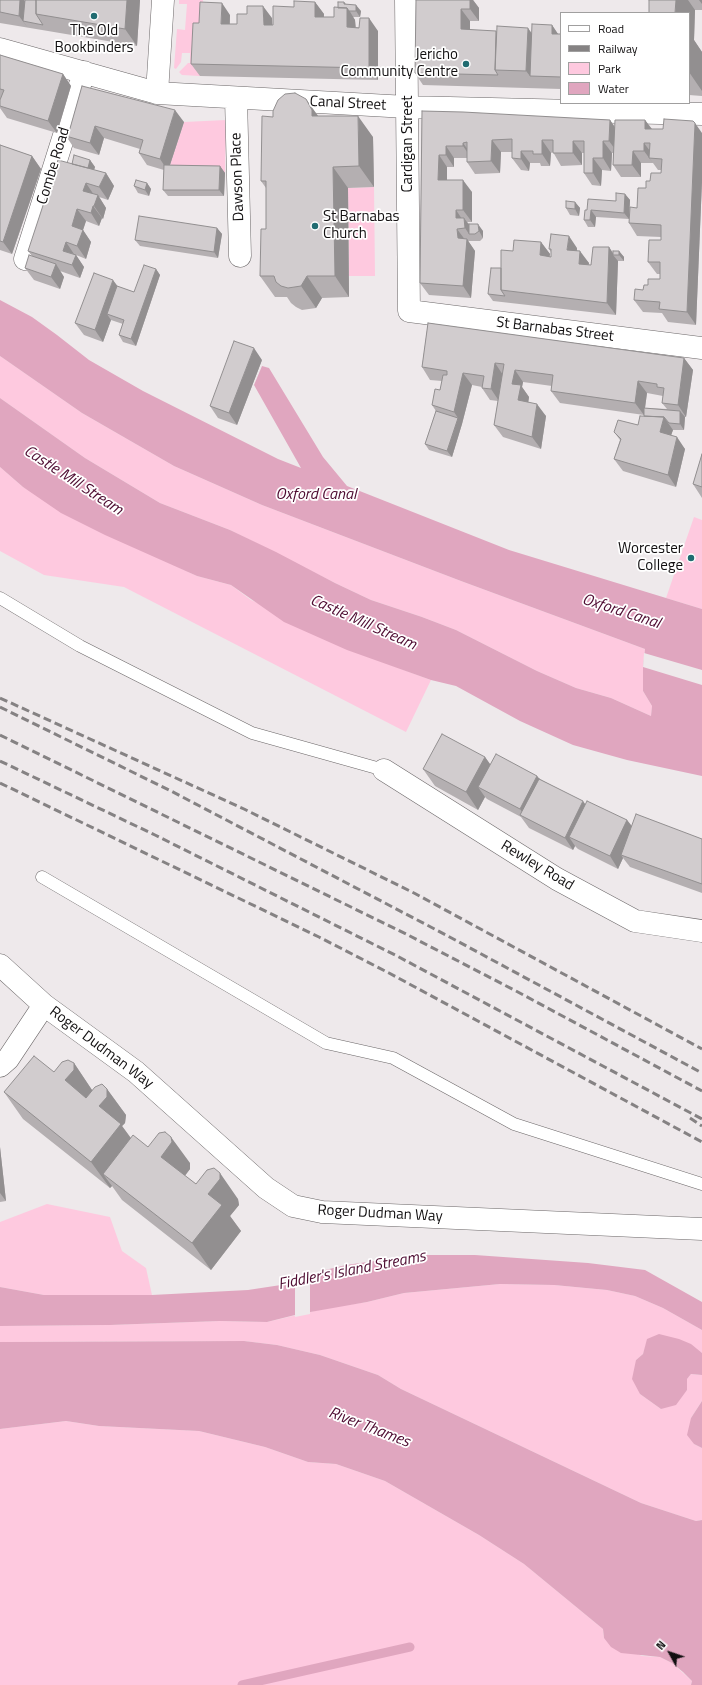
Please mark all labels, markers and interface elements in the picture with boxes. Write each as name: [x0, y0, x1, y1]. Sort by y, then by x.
marker: The Old Bookbinders: [89, 11, 99, 21]
legend: [560, 12, 690, 104]
text: Road: [598, 19, 624, 38]
place label: The Old Bookbinders: [54, 22, 134, 57]
text: Railway: [598, 39, 638, 58]
place label: Jericho Community Centre: [340, 46, 458, 81]
marker: Jericho Community Centre: [461, 59, 471, 69]
text: Park: [598, 59, 621, 78]
text: Water: [598, 79, 629, 98]
street label: Canal Street: [309, 93, 387, 115]
street label: Cardigan Street: [399, 95, 417, 193]
street label: Combe Road: [34, 125, 74, 207]
street label: Dawson Place: [227, 132, 249, 222]
place label: St Barnabas Church: [323, 208, 399, 243]
marker: St Barnabas Church: [310, 221, 320, 231]
street label: St Barnabas Street: [495, 314, 615, 346]
water label: Castle Mill Stream: [20, 442, 126, 520]
water label: Oxford Canal: [275, 485, 357, 505]
place label: Worcester College: [618, 540, 683, 575]
marker: Worcester College: [686, 553, 696, 563]
water label: Oxford Canal: [579, 590, 663, 634]
water label: Castle Mill Stream: [307, 591, 419, 655]
street label: Rewley Road: [497, 837, 577, 895]
street label: Roger Dudman Way: [45, 1003, 157, 1093]
street label: Roger Dudman Way: [317, 1202, 443, 1226]
water label: Fiddler's Island Streams: [277, 1247, 427, 1295]
water label: River Thames: [326, 1404, 412, 1452]
north arrow: [650, 1633, 690, 1673]
text: N: [652, 1637, 669, 1653]

